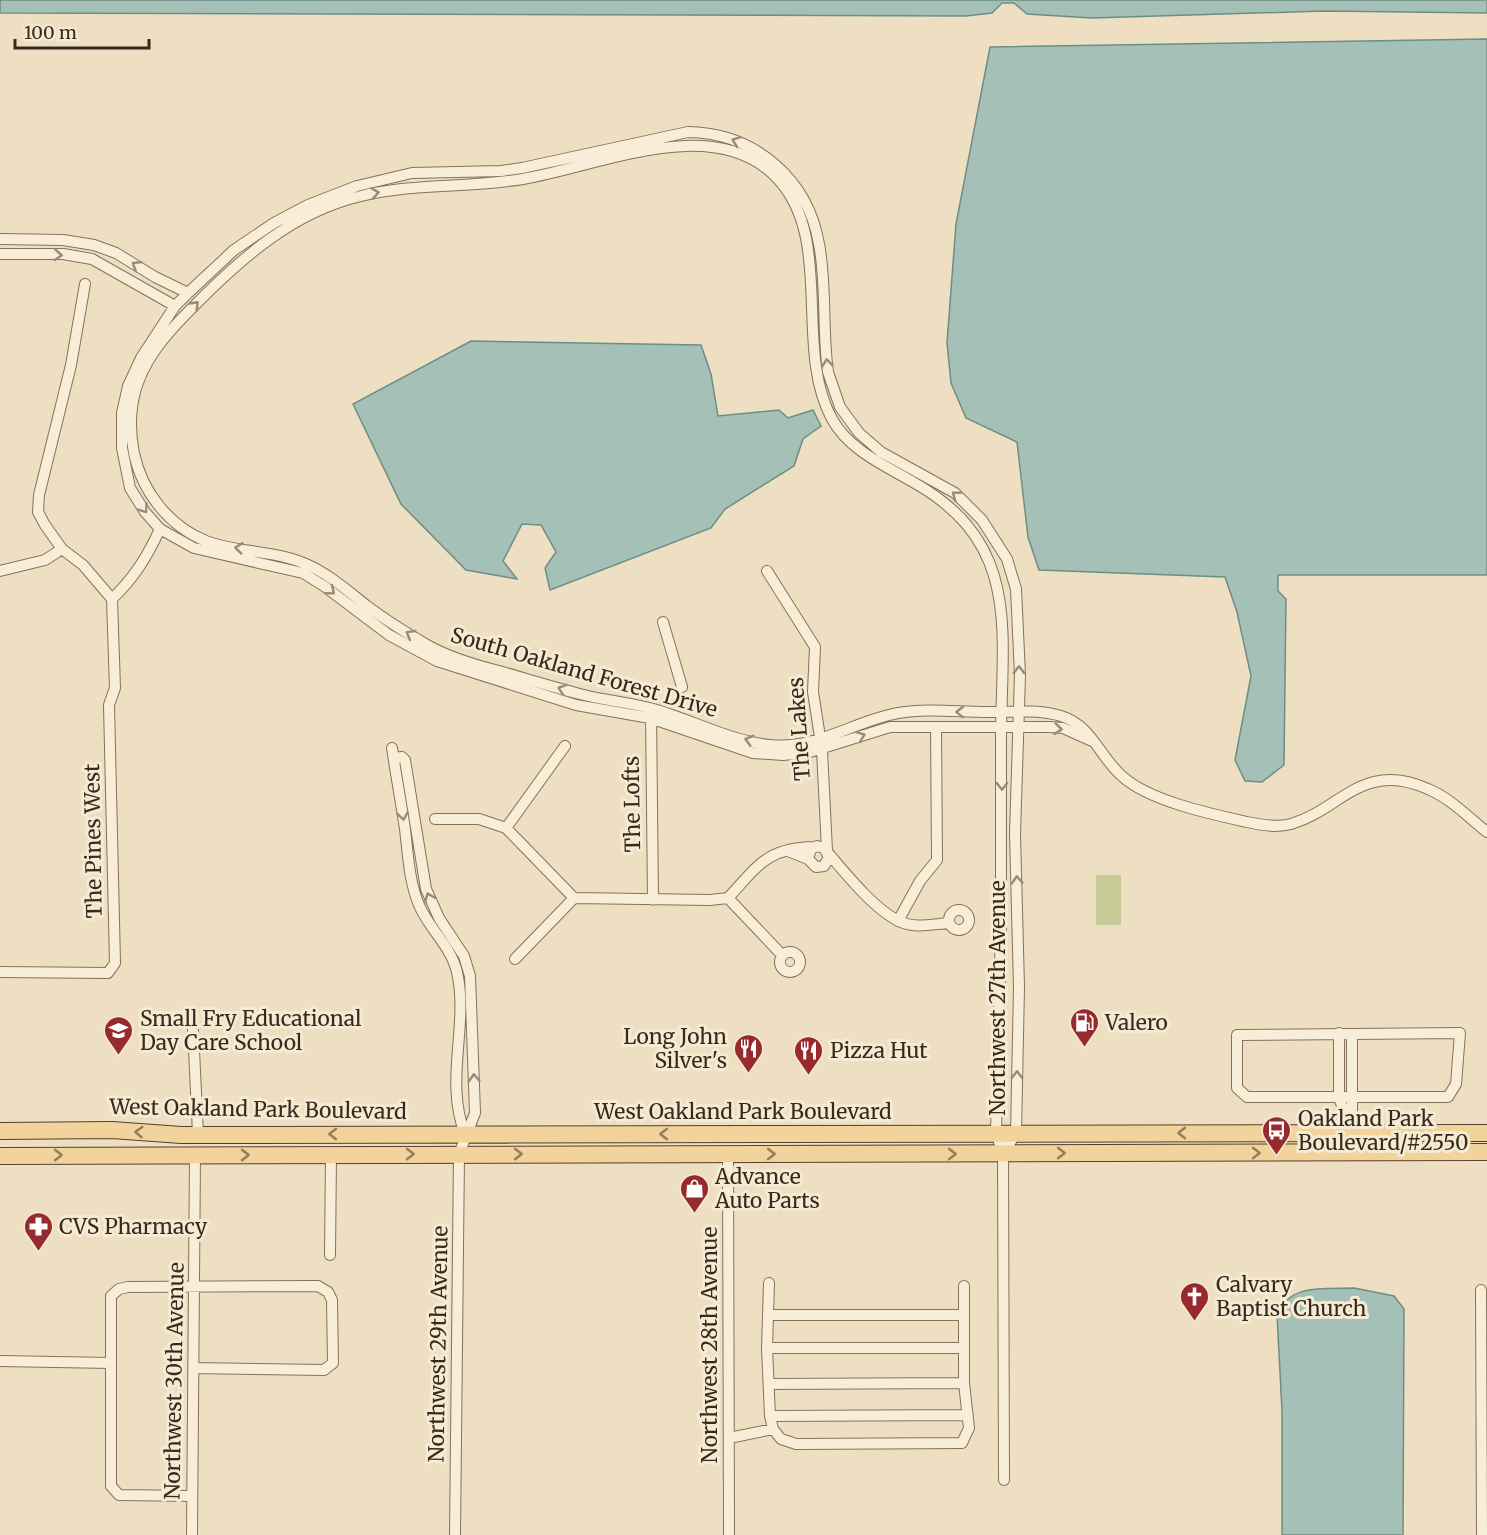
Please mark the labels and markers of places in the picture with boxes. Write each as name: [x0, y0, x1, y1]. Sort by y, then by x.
place label: Small Fry Educational Day Care School: [140, 1005, 362, 1056]
fuel station icon: Valero: [1068, 1006, 1100, 1048]
place label: Valero: [1104, 1009, 1168, 1036]
school or university icon: Small Fry Educational Day Care School: [103, 1014, 135, 1056]
place label: Long John Silver's: [623, 1023, 727, 1074]
restaurant icon: Long John Silver's: [732, 1032, 764, 1074]
restaurant icon: Pizza Hut: [793, 1034, 825, 1076]
place label: Pizza Hut: [830, 1037, 927, 1064]
place label: Oakland Park Boulevard/#2550: [1298, 1105, 1469, 1156]
bus stop icon: Oakland Park Boulevard/#2550: [1261, 1114, 1293, 1156]
place label: Advance Auto Parts: [714, 1163, 820, 1214]
shop icon: Advance Auto Parts: [678, 1172, 710, 1214]
pharmacy icon: CVS Pharmacy: [22, 1210, 54, 1252]
place label: CVS Pharmacy: [59, 1213, 208, 1240]
place label: Calvary Baptist Church: [1216, 1271, 1366, 1322]
church icon: Calvary Baptist Church: [1179, 1280, 1211, 1322]

